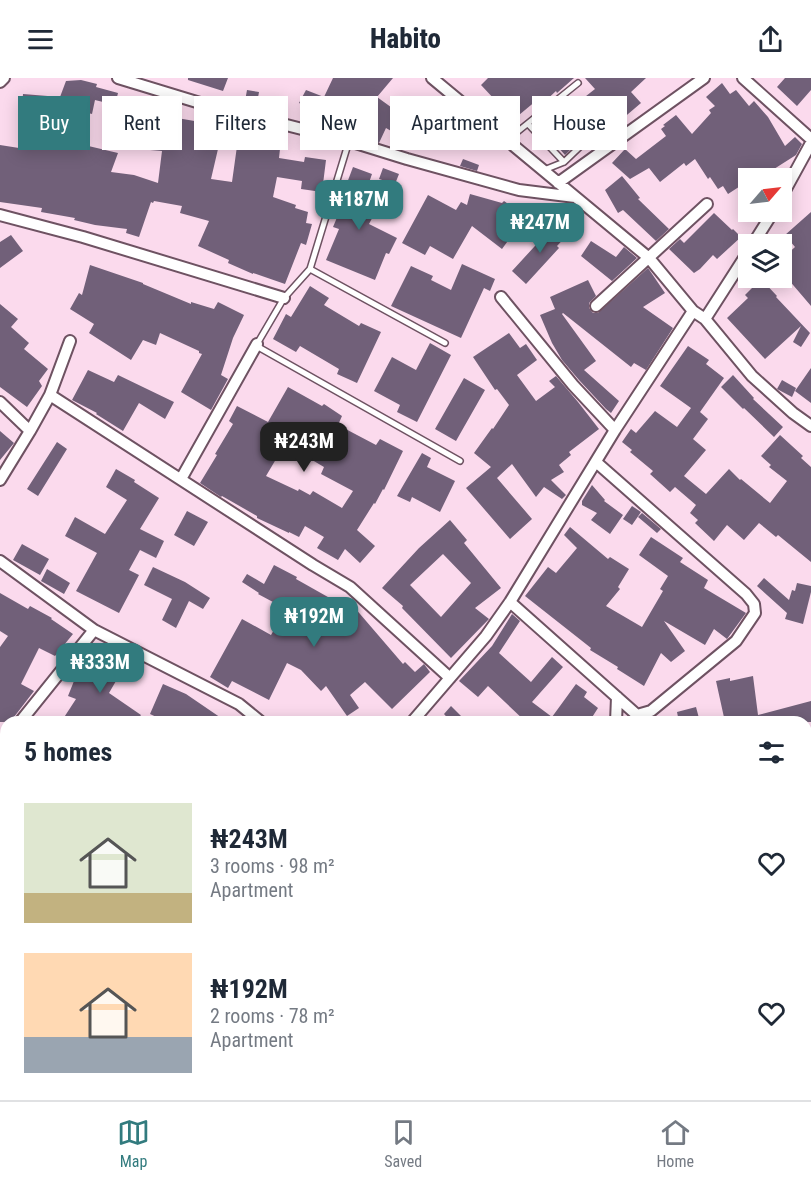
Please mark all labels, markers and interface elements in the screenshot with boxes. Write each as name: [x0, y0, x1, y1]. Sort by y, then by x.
icon: menu: [24, 23, 57, 56]
text: Habito: [370, 23, 441, 55]
icon: share: [754, 23, 787, 56]
chip: Buy: [18, 96, 90, 150]
chip: Rent: [102, 96, 182, 150]
chip: Filters: [194, 96, 288, 150]
chip: New: [300, 96, 378, 150]
chip: Apartment: [390, 96, 520, 150]
chip: House: [532, 96, 627, 150]
north arrow: [738, 168, 792, 222]
map controls: [738, 168, 792, 288]
pin: ₦187M: [317, 180, 401, 231]
text: ₦187M: [329, 187, 389, 211]
pin: ₦247M: [498, 203, 582, 254]
text: ₦247M: [510, 210, 570, 234]
button: layers: [738, 234, 792, 288]
pin: ₦243M: [262, 422, 346, 473]
text: ₦243M: [274, 429, 334, 453]
pin: ₦192M: [272, 597, 356, 648]
text: ₦192M: [284, 604, 344, 628]
pin: ₦333M: [58, 643, 142, 694]
text: ₦333M: [70, 650, 130, 674]
icon: filters: [755, 736, 788, 769]
text: 5 homes: [24, 737, 112, 767]
text: ₦243M: [210, 824, 288, 854]
icon: home: [72, 827, 144, 899]
icon: heart: [755, 847, 788, 880]
text: 3 rooms · 98 m²: [210, 854, 335, 878]
text: Apartment: [210, 878, 294, 902]
text: ₦192M: [210, 974, 288, 1004]
icon: home: [72, 977, 144, 1049]
icon: heart: [755, 997, 788, 1030]
text: 2 rooms · 78 m²: [210, 1004, 335, 1028]
text: Apartment: [210, 1028, 294, 1052]
tab: Map: [117, 1116, 150, 1171]
tab: Saved: [384, 1116, 422, 1171]
tab: Home: [656, 1116, 694, 1171]

